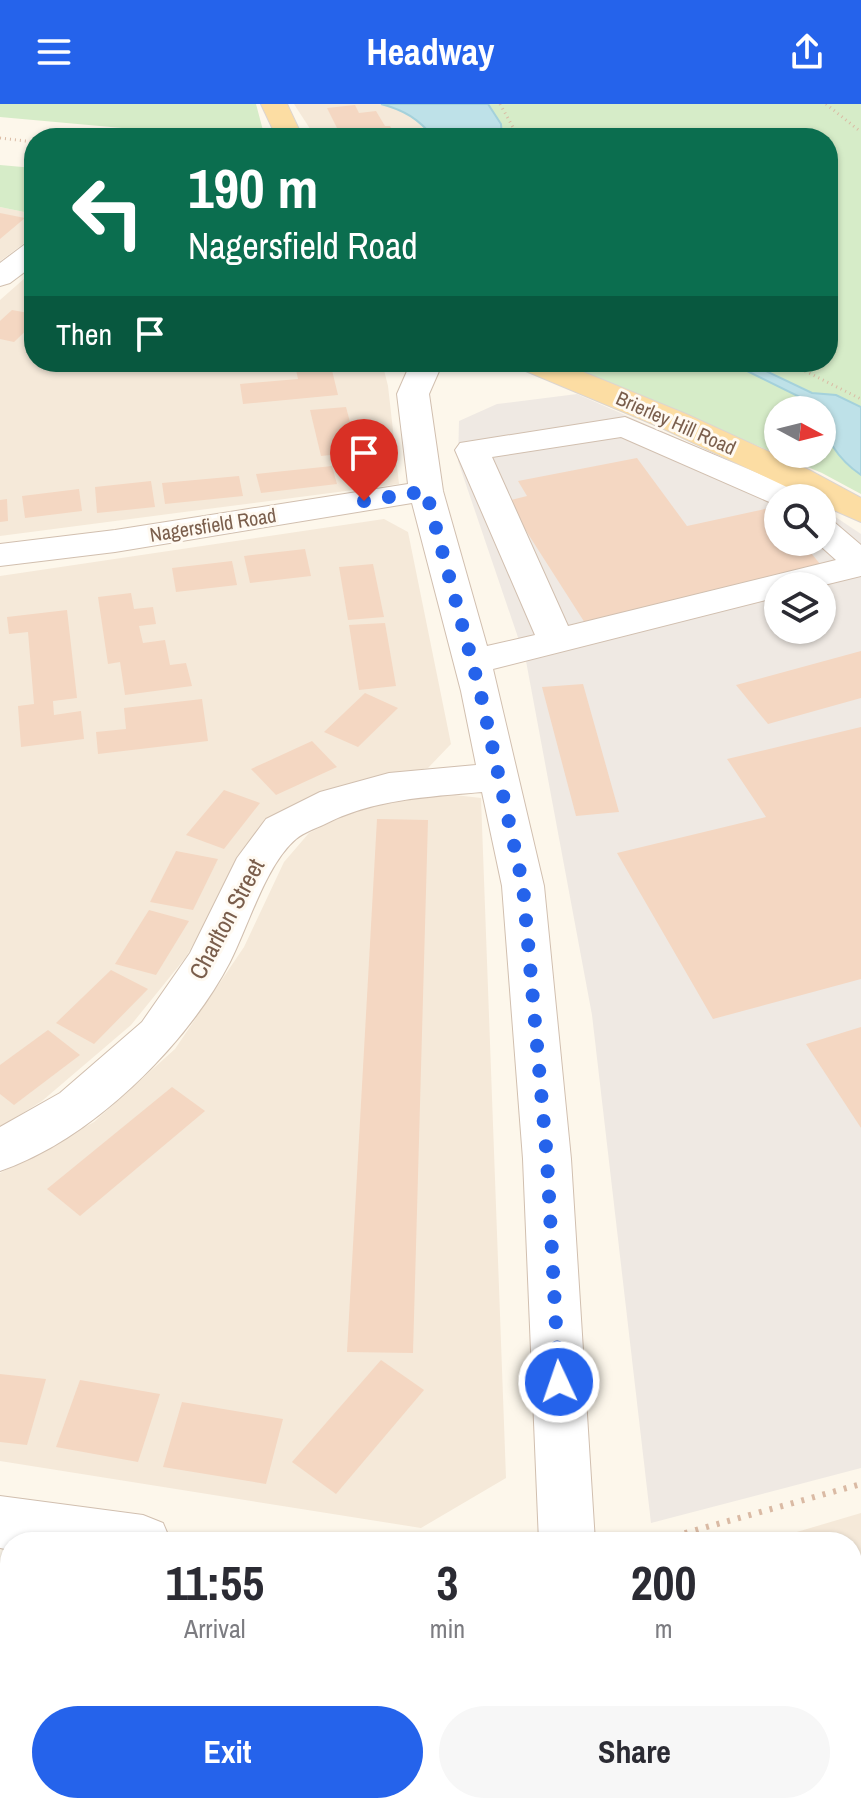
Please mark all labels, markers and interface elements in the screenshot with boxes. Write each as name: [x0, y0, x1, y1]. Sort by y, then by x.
text: Headway: [367, 28, 494, 76]
icon: menu: [32, 30, 76, 74]
icon: share: [785, 30, 829, 74]
text: 190 m: [188, 150, 318, 225]
icon: left: [56, 160, 160, 264]
text: Nagersfield Road: [188, 222, 418, 270]
icon: arrive: [128, 312, 172, 356]
text: Then: [56, 314, 112, 354]
street label: Brierley Hill Road: [612, 384, 740, 461]
north arrow: [764, 396, 836, 468]
map controls: [764, 396, 836, 644]
pin: [330, 419, 398, 501]
icon: arrive: [342, 431, 386, 475]
button: search: [764, 484, 836, 556]
street label: Nagersfield Road: [148, 501, 278, 548]
button: layers: [764, 572, 836, 644]
street label: Charlton Street: [181, 852, 272, 984]
position arrow: [517, 1340, 601, 1424]
text: 11:55: [166, 1550, 264, 1615]
text: 3: [436, 1550, 458, 1615]
text: 200: [631, 1550, 696, 1615]
text: Arrival: [184, 1611, 246, 1646]
text: min: [430, 1611, 465, 1646]
text: m: [655, 1611, 672, 1646]
button: Exit: [32, 1706, 423, 1798]
button: Share: [439, 1706, 830, 1798]

